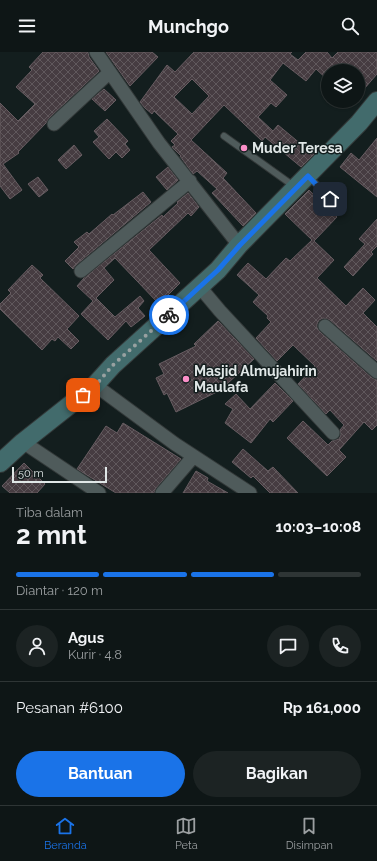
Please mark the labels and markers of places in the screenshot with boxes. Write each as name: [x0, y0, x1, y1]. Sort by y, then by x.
place label: Muder Teresa: [252, 140, 343, 156]
marker: Muder Teresa: [239, 143, 249, 153]
pin: [313, 182, 347, 216]
place label: Masjid Almujahirin Maulafa: [194, 363, 317, 395]
marker: Masjid Almujahirin Maulafa: [181, 374, 191, 384]
pin: [66, 378, 100, 412]

